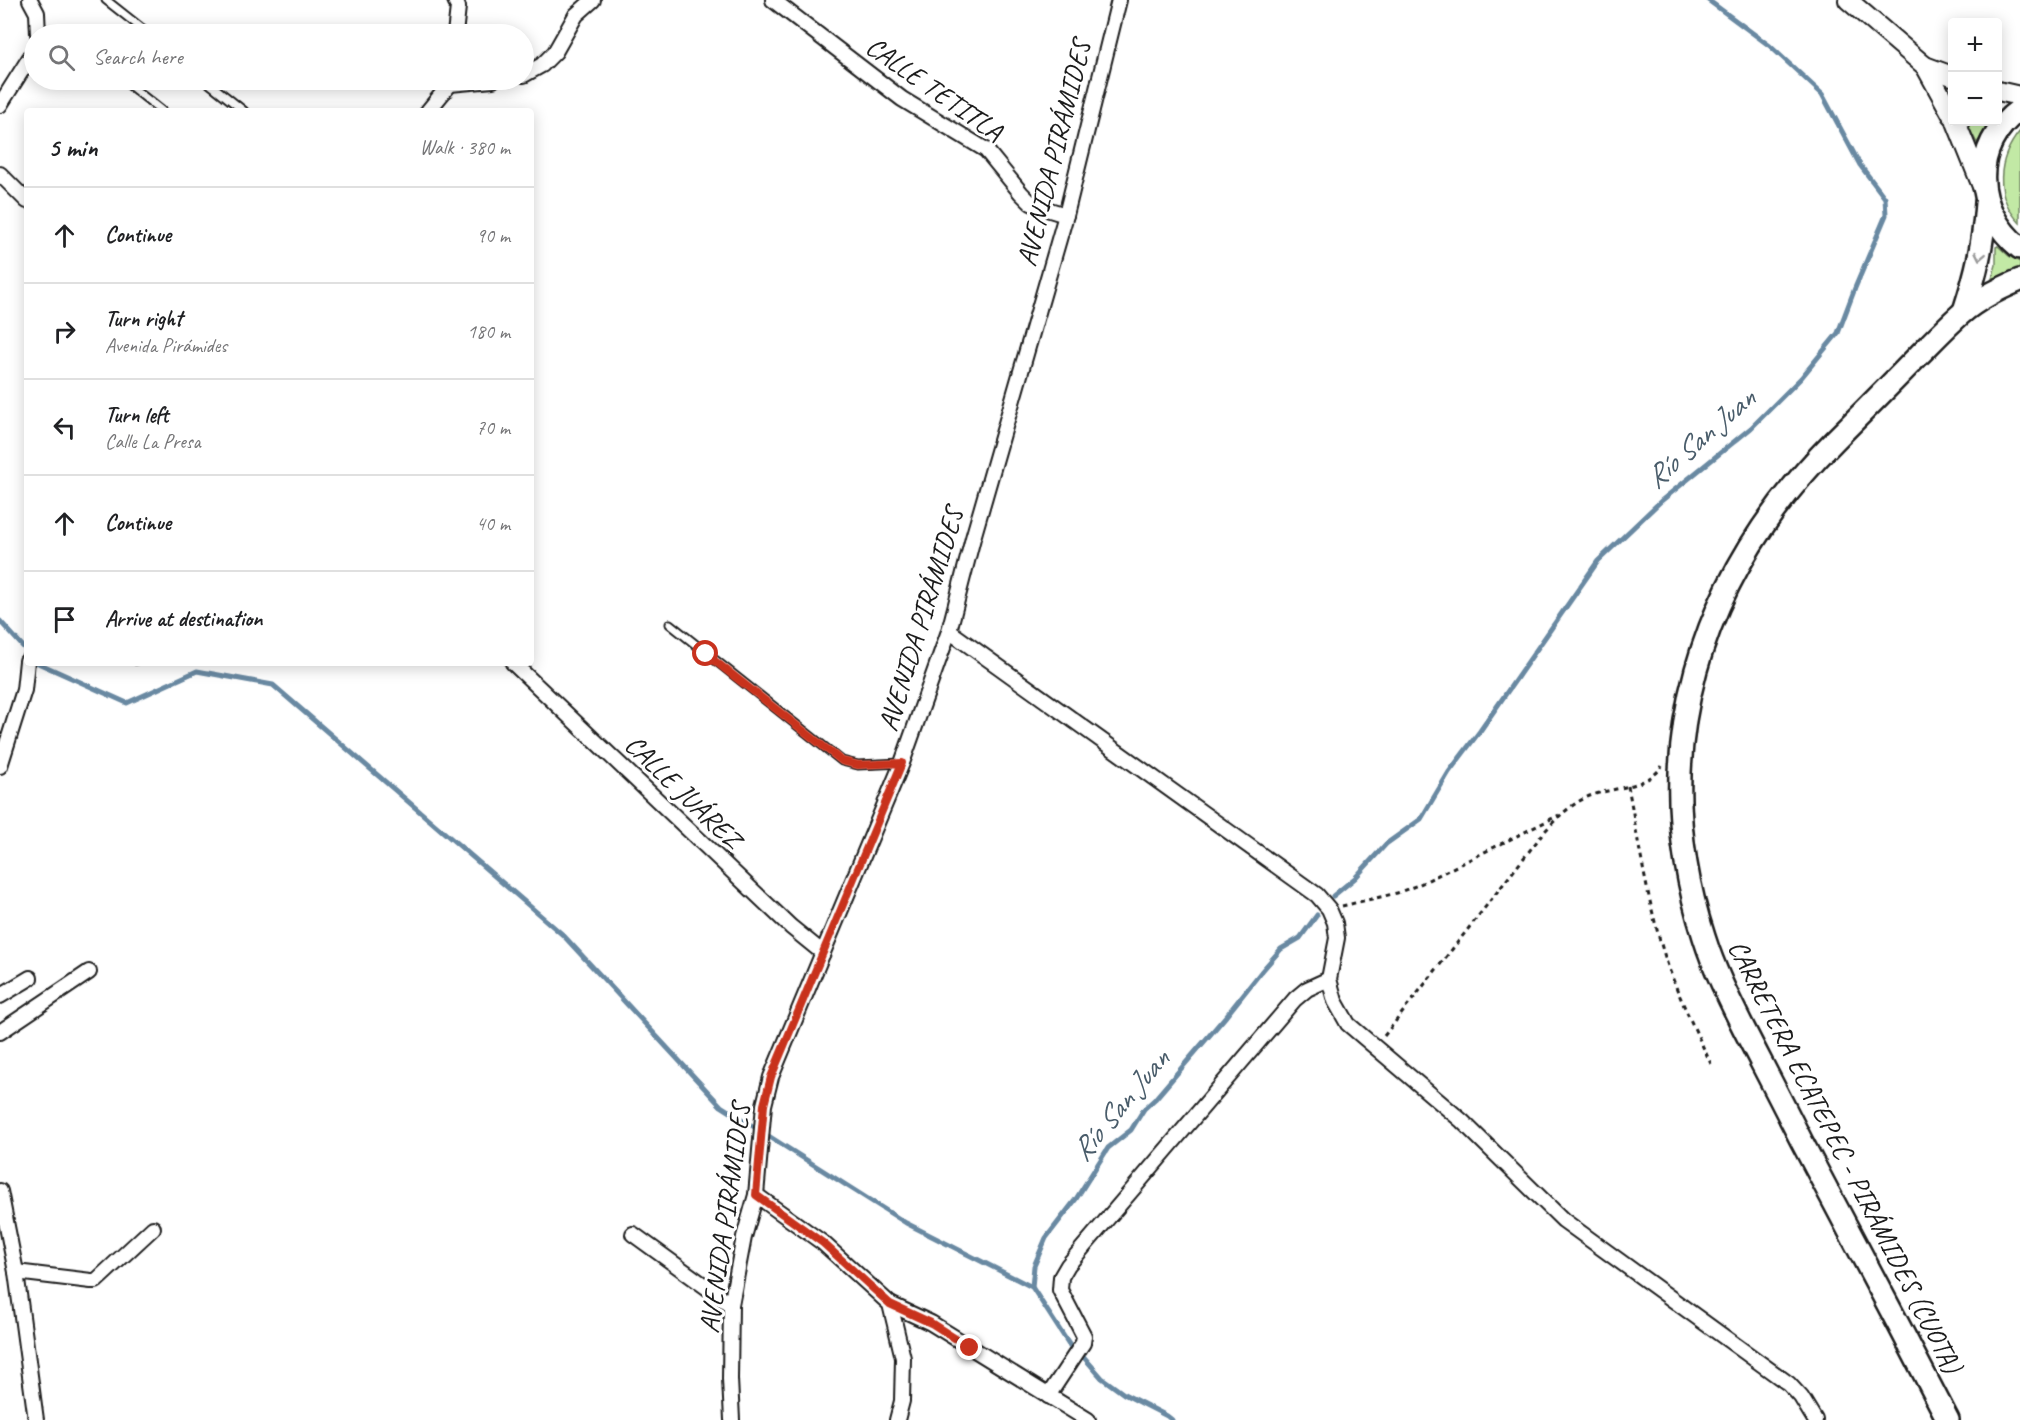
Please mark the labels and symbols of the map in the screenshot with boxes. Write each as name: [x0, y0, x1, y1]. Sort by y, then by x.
street label: CALLE TETITLA: [859, 28, 1011, 149]
street label: AVENIDA PIRÁMIDES: [1008, 32, 1100, 270]
one-way arrow: [1974, 251, 1987, 261]
water label: Río San Juan: [1637, 378, 1765, 496]
street label: AVENIDA PIRÁMIDES: [870, 499, 972, 735]
route start: [692, 640, 718, 666]
street label: CALLE JUÁREZ: [618, 727, 753, 859]
street label: CARRETERA ECATEPEC - PIRÁMIDES (CUOTA): [1721, 934, 1971, 1380]
water label: Río San Juan: [1062, 1040, 1179, 1168]
street label: AVENIDA PIRÁMIDES: [691, 1097, 759, 1335]
route end: [956, 1334, 982, 1360]

